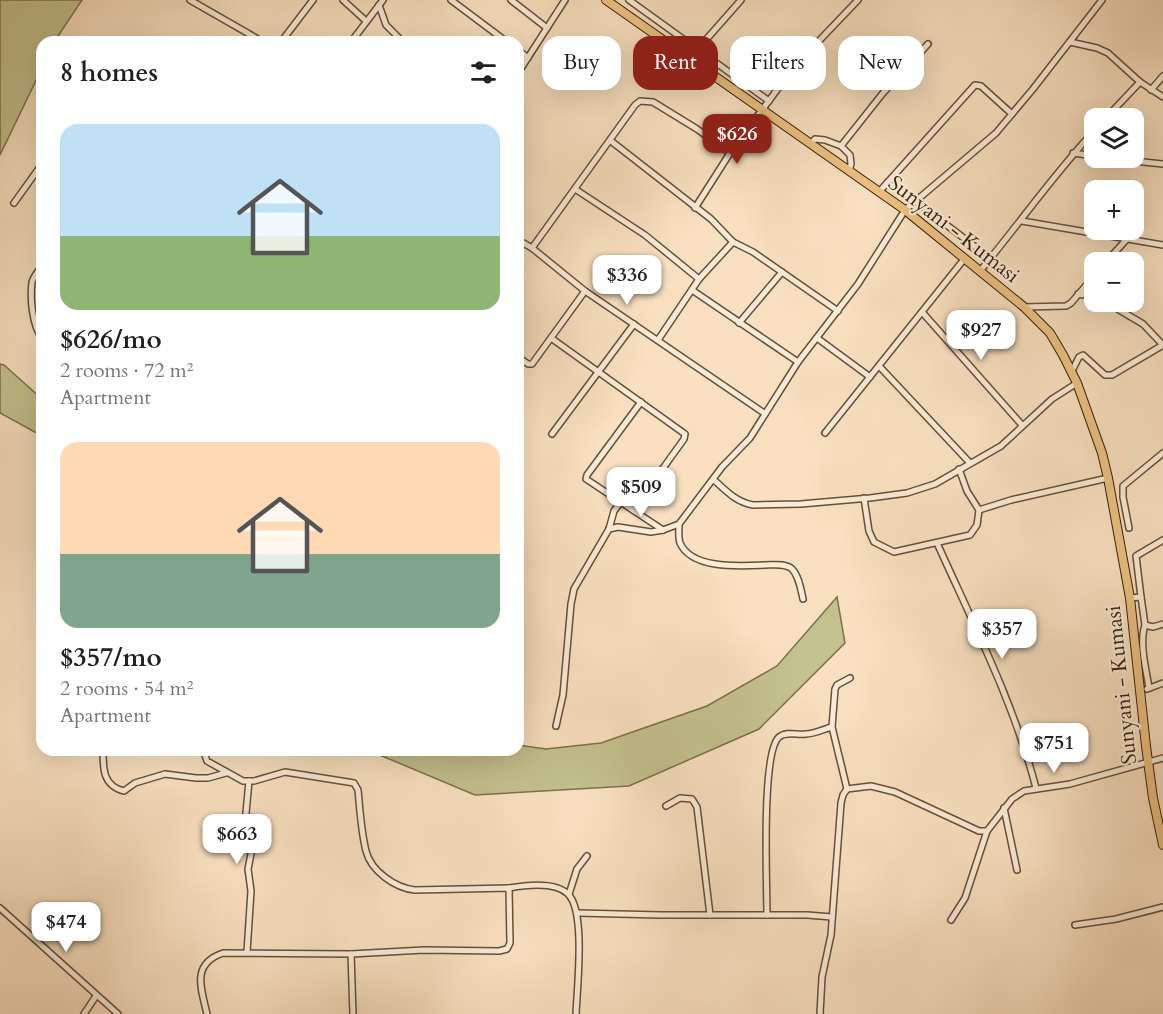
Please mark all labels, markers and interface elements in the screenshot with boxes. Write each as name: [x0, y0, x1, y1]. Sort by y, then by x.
chip: Buy: [542, 36, 621, 90]
chip: Rent: [633, 36, 718, 90]
chip: Filters: [730, 36, 826, 90]
chip: New: [838, 36, 924, 90]
text: 8 homes: [60, 55, 158, 90]
icon: filters: [467, 56, 500, 89]
map controls: [1084, 108, 1144, 312]
button: layers: [1084, 108, 1144, 168]
pin: $626: [701, 114, 773, 165]
text: $626: [717, 120, 757, 147]
icon: home: [226, 163, 334, 271]
street label: Sunyani - Kumasi: [882, 169, 1026, 290]
button: +: [1084, 180, 1144, 240]
button: −: [1084, 252, 1144, 312]
pin: $336: [591, 255, 663, 306]
text: $336: [607, 261, 647, 288]
pin: $927: [945, 310, 1017, 361]
text: $927: [961, 316, 1001, 343]
text: $626/mo: [60, 322, 162, 357]
text: 2 rooms · 72 m²: [60, 357, 193, 384]
text: Apartment: [60, 384, 151, 411]
pin: $509: [605, 467, 677, 518]
text: $509: [621, 473, 661, 500]
icon: home: [226, 481, 334, 589]
street label: Sunyani - Kumasi: [1099, 604, 1144, 766]
pin: $357: [966, 609, 1038, 660]
text: $357: [982, 615, 1022, 642]
text: $357/mo: [60, 640, 162, 675]
text: 2 rooms · 54 m²: [60, 675, 193, 702]
text: Apartment: [60, 702, 151, 729]
pin: $751: [1018, 723, 1090, 774]
text: $751: [1034, 729, 1074, 756]
pin: $663: [201, 814, 273, 865]
text: $663: [217, 820, 257, 847]
pin: $474: [30, 902, 102, 953]
text: $474: [46, 908, 86, 935]

